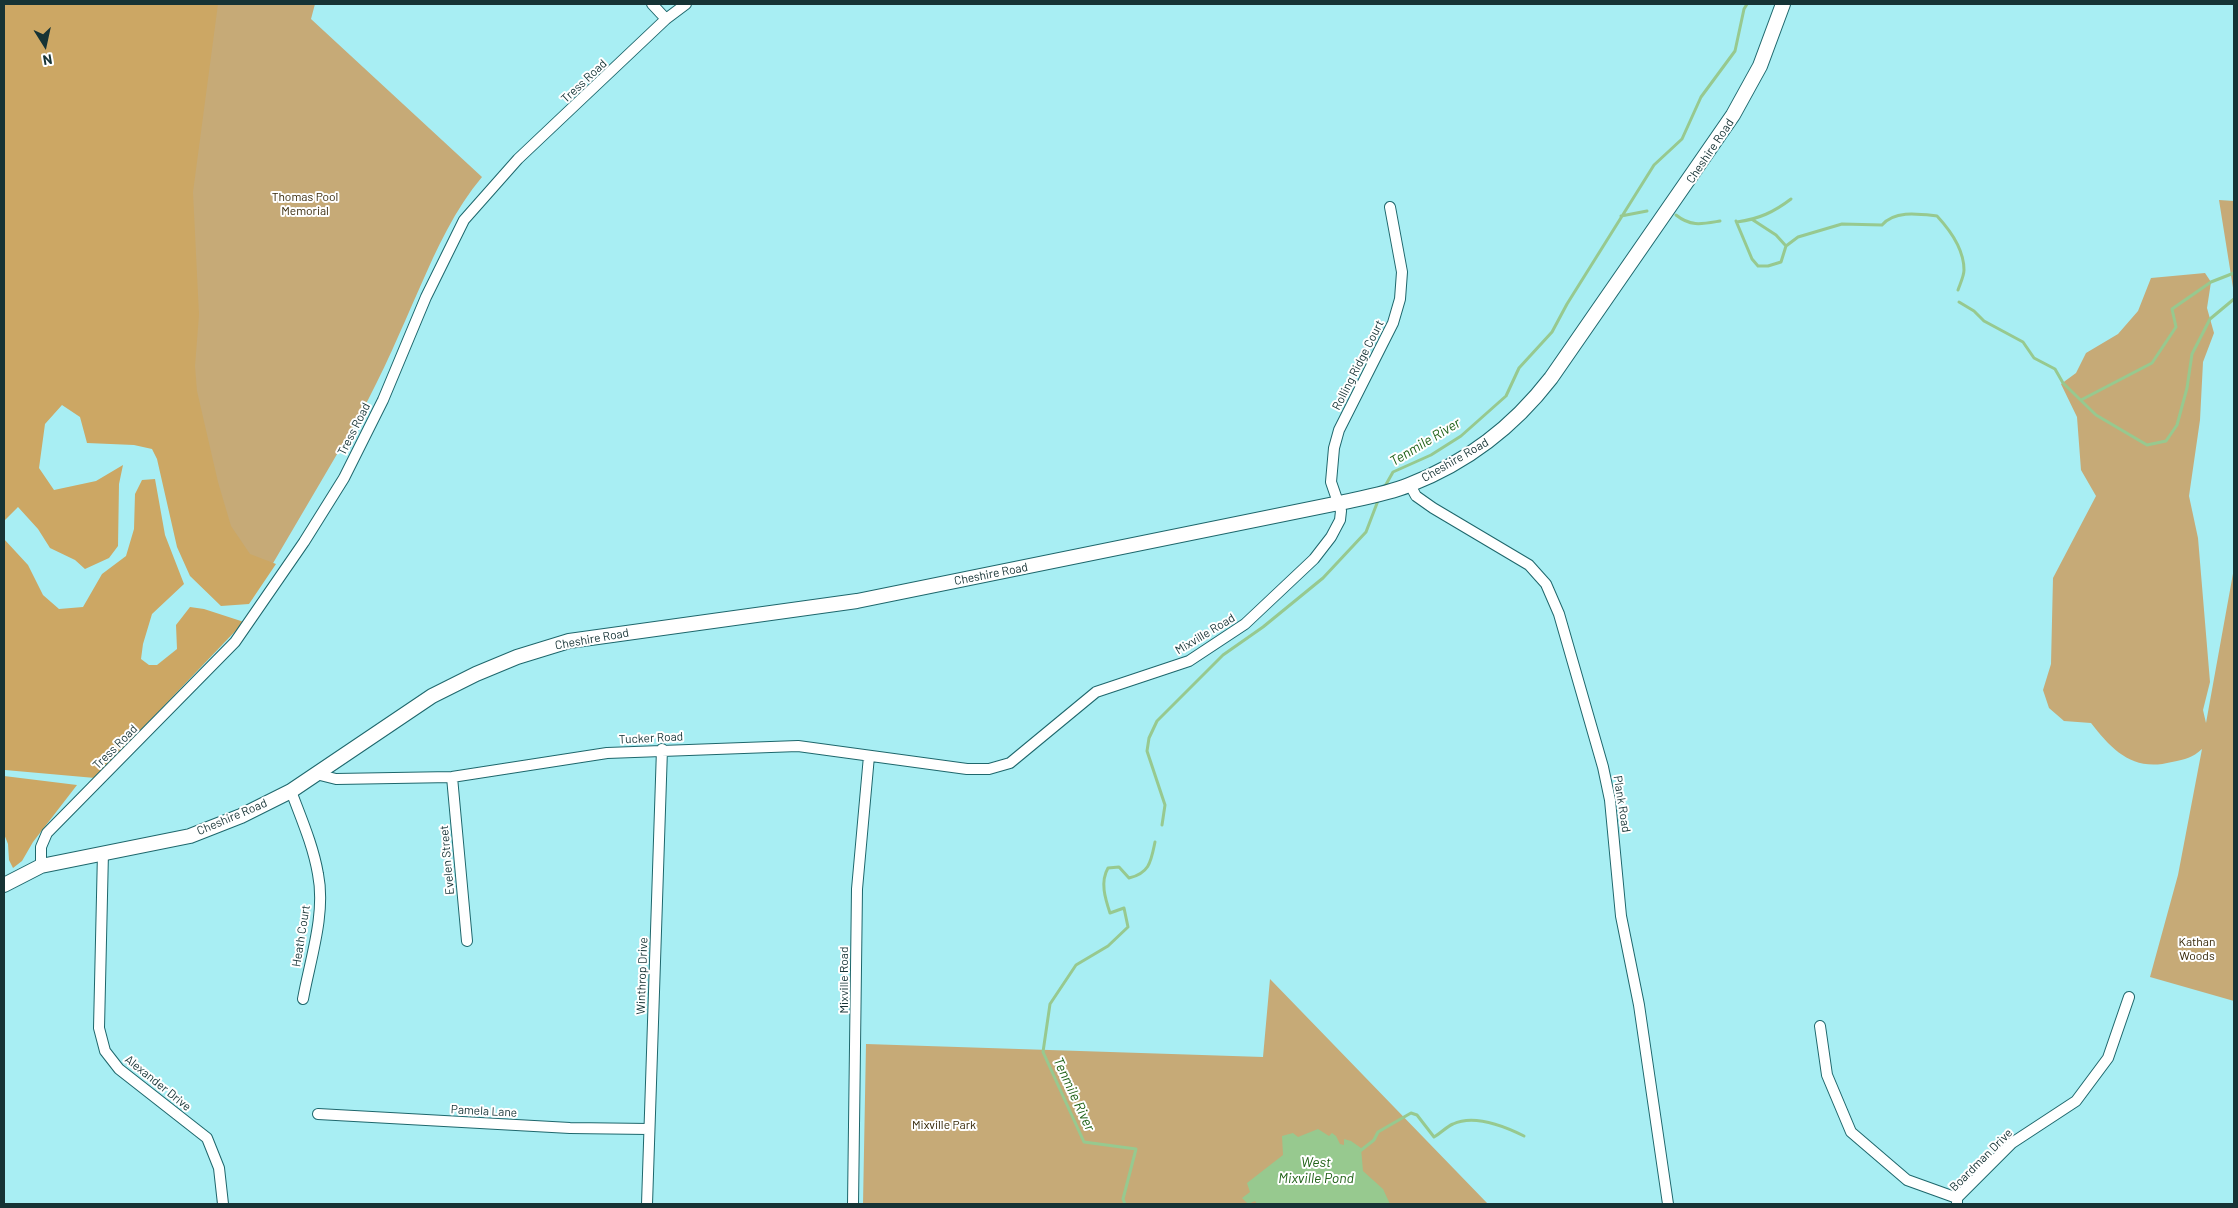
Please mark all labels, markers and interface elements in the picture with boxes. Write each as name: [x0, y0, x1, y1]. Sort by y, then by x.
north arrow: [20, 20, 70, 70]
text: N: [42, 51, 54, 69]
street label: Tress Road: [558, 56, 610, 106]
street label: Cheshire Road: [1683, 116, 1737, 186]
park label: Thomas Pool Memorial: [272, 190, 338, 218]
street label: Rolling Ridge Court: [1329, 318, 1387, 412]
street label: Tress Road: [335, 400, 373, 458]
water label: Tenmile River: [1387, 414, 1463, 470]
street label: Cheshire Road: [1419, 435, 1491, 485]
street label: Cheshire Road: [953, 560, 1029, 588]
street label: Mixville Road: [1173, 611, 1237, 657]
street label: Cheshire Road: [554, 625, 630, 653]
street label: Tress Road: [90, 722, 140, 772]
street label: Tucker Road: [618, 729, 684, 747]
street label: Plank Road: [1610, 775, 1634, 833]
street label: Cheshire Road: [195, 796, 269, 838]
street label: Evelen Street: [437, 825, 457, 895]
street label: Heath Court: [289, 904, 313, 968]
park label: Kathan Woods: [2179, 935, 2215, 963]
street label: Winthrop Drive: [633, 937, 651, 1015]
street label: Mixville Road: [837, 947, 851, 1013]
street label: Alexander Drive: [122, 1052, 194, 1114]
water label: Tenmile River: [1050, 1055, 1098, 1133]
street label: Pamela Lane: [450, 1102, 518, 1120]
park label: Mixville Park: [912, 1118, 976, 1132]
street label: Boardman Drive: [1947, 1126, 2015, 1194]
water label: West Mixville Pond: [1278, 1154, 1354, 1186]

